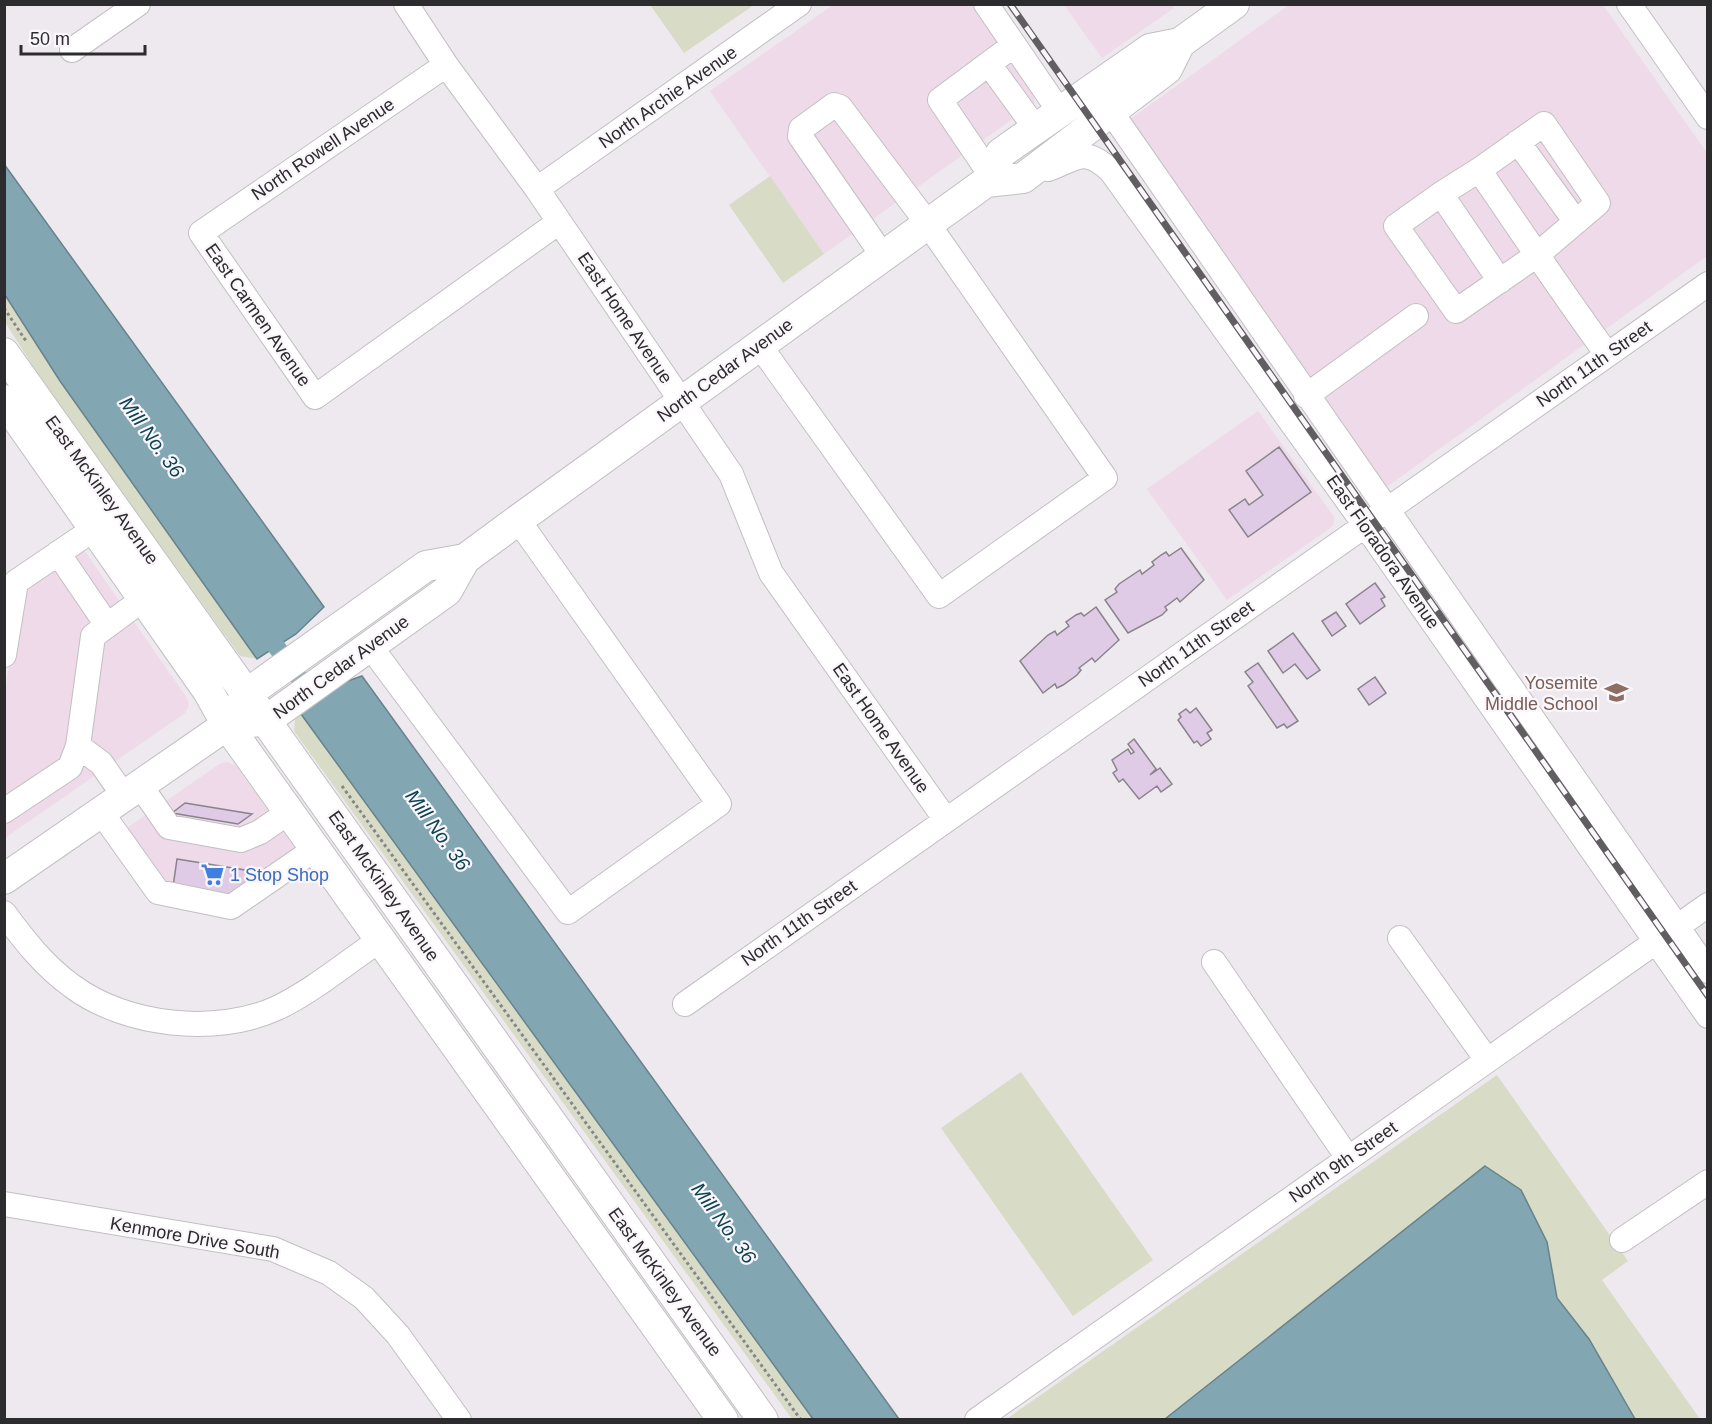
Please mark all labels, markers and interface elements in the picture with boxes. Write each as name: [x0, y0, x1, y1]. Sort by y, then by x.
scale bar: [21, 18, 146, 56]
text: 50 m: [30, 29, 70, 49]
street label: North Archie Avenue: [595, 42, 741, 152]
street label: North Rowell Avenue: [248, 94, 398, 204]
street label: East Carmen Avenue: [201, 240, 315, 390]
street label: East Home Avenue: [574, 249, 676, 387]
street label: North Cedar Avenue: [653, 314, 797, 426]
street label: North 11th Street: [1533, 317, 1655, 411]
water label: Mill No. 36: [115, 392, 189, 482]
street label: East McKinley Avenue: [41, 412, 163, 568]
street label: East Floradora Avenue: [1322, 471, 1444, 633]
street label: North 11th Street: [1135, 597, 1257, 691]
street label: North Cedar Avenue: [269, 611, 413, 723]
street label: East Home Avenue: [829, 659, 933, 797]
place label: Yosemite Middle School: [1485, 673, 1598, 714]
school or university icon: Yosemite Middle School: [1603, 680, 1629, 706]
water label: Mill No. 36: [401, 785, 475, 875]
street label: East McKinley Avenue: [325, 807, 443, 965]
supermarket icon: 1 Stop Shop: [199, 862, 225, 888]
place label: 1 Stop Shop: [230, 865, 329, 885]
street label: North 11th Street: [738, 876, 860, 970]
street label: North 9th Street: [1285, 1117, 1401, 1207]
water label: Mill No. 36: [687, 1178, 761, 1268]
street label: East McKinley Avenue: [604, 1204, 726, 1360]
street label: Kenmore Drive South: [109, 1213, 281, 1263]

